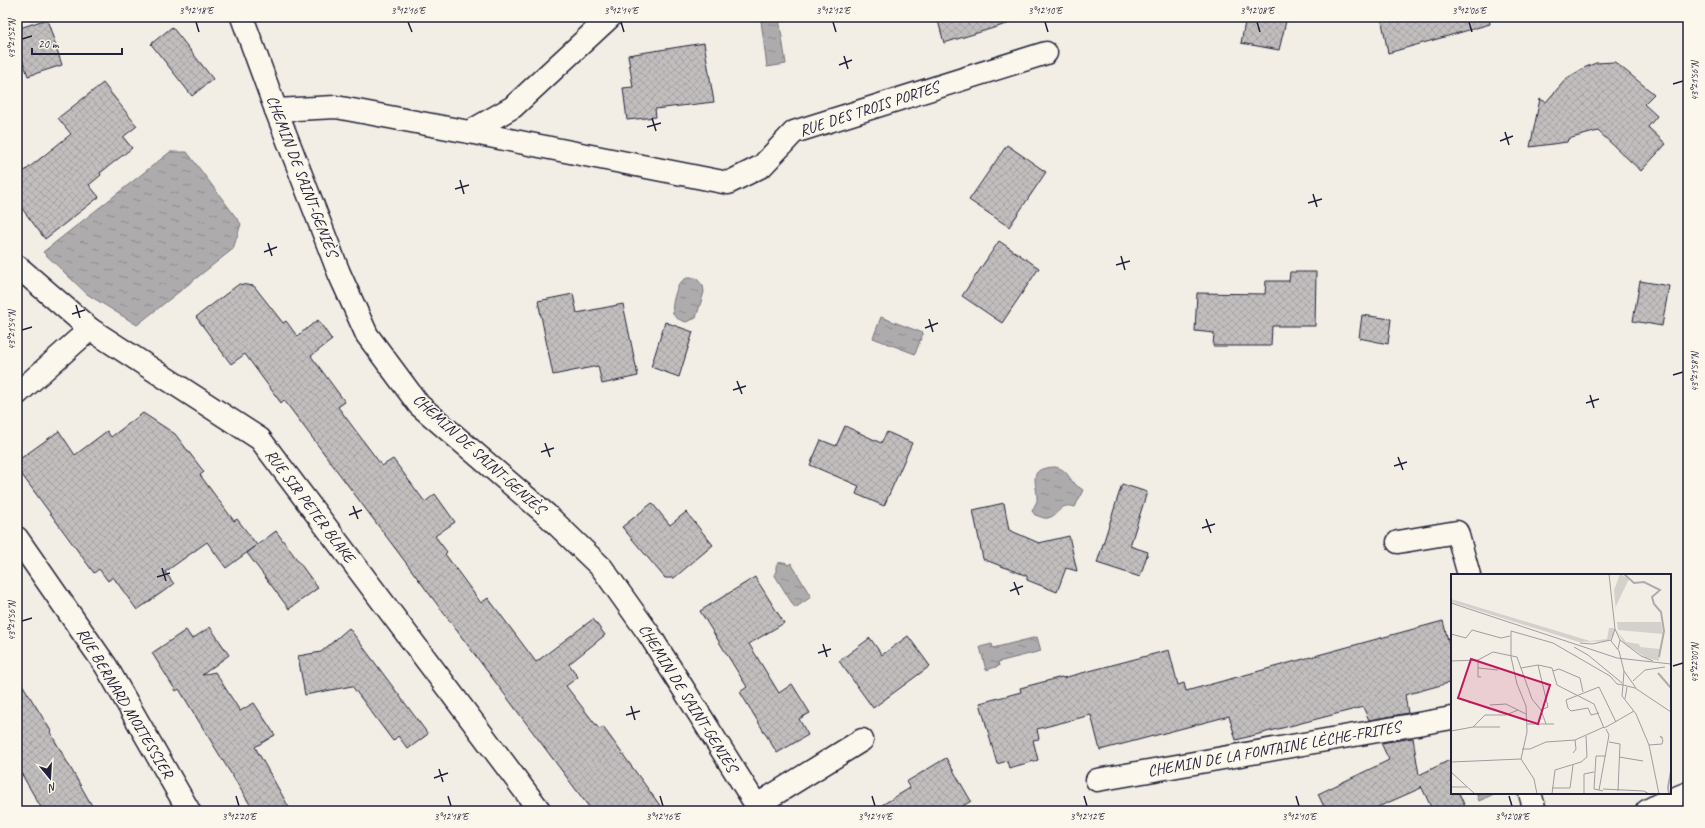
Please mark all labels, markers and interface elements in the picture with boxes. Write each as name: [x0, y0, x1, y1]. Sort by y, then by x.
text: 3°12'18"E: [179, 4, 215, 17]
text: 3°12'16"E: [391, 4, 427, 17]
text: 3°12'14"E: [604, 4, 640, 17]
text: 3°12'12"E: [816, 4, 852, 17]
text: 3°12'10"E: [1028, 4, 1064, 17]
text: 3°12'08"E: [1240, 4, 1276, 17]
text: 3°12'06"E: [1452, 4, 1488, 17]
text: 43°21'52"N: [5, 17, 18, 59]
scale bar: [32, 30, 122, 56]
text: 20 m: [38, 36, 60, 52]
text: 43°21'56"N: [1688, 59, 1701, 101]
street label: RUE DES TROIS PORTES: [797, 76, 944, 141]
street label: CHEMIN DE SAINT-GENIÈS: [262, 93, 343, 262]
text: 43°21'54"N: [5, 308, 18, 350]
text: 43°21'58"N: [1688, 350, 1701, 392]
street label: CHEMIN DE SAINT-GENIÈS: [409, 389, 552, 521]
street label: RUE SIR PETER BLAKE: [261, 445, 361, 569]
inset map: [1451, 574, 1671, 794]
text: 43°21'56"N: [5, 599, 18, 641]
street label: CHEMIN DE SAINT-GENIÈS: [634, 620, 743, 778]
street label: RUE BERNARD MOITESSIER: [72, 624, 179, 783]
text: 43°22'00"N: [1688, 641, 1701, 683]
street label: CHEMIN DE LA FONTAINE LÈCHE-FRITES: [1146, 716, 1405, 781]
north arrow: [30, 758, 70, 798]
text: N: [46, 780, 58, 796]
text: 3°12'20"E: [222, 810, 258, 823]
text: 3°12'18"E: [434, 810, 470, 823]
text: 3°12'16"E: [646, 810, 682, 823]
text: 3°12'14"E: [858, 810, 894, 823]
text: 3°12'12"E: [1070, 810, 1106, 823]
text: 3°12'10"E: [1282, 810, 1318, 823]
text: 3°12'08"E: [1495, 810, 1531, 823]

